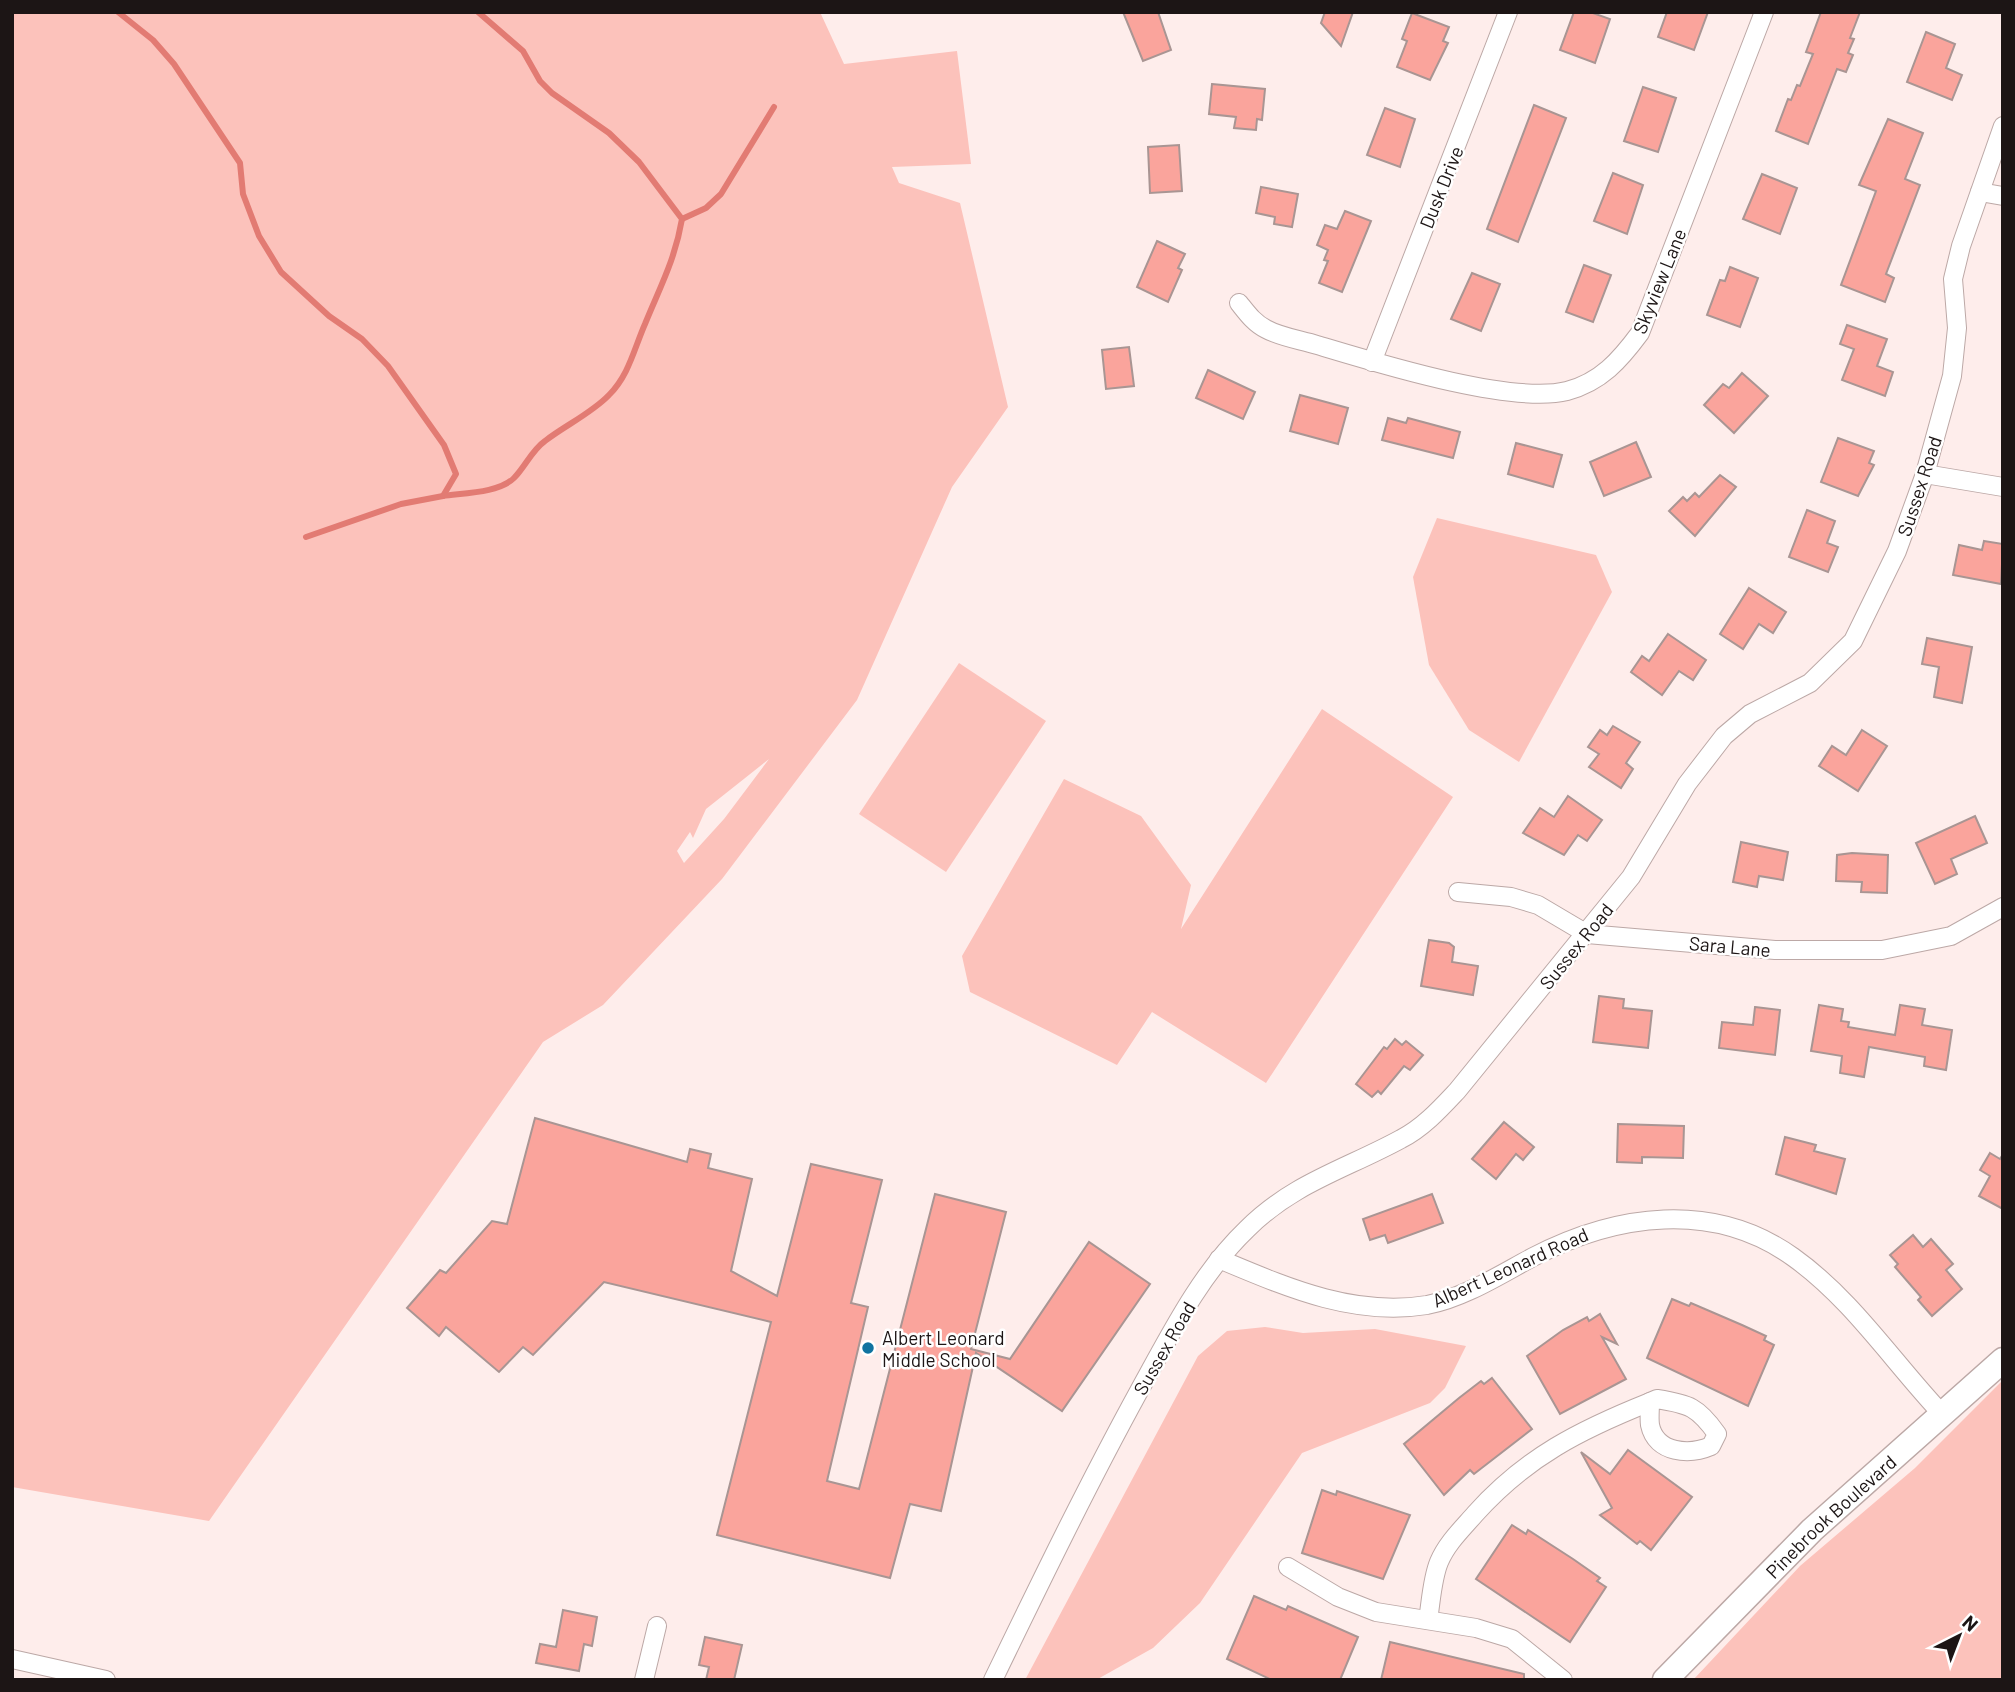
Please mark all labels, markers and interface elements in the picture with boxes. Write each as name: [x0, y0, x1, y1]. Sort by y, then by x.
street label: Dusk Drive: [1414, 143, 1468, 231]
street label: Skyview Lane: [1627, 225, 1691, 337]
street label: Sussex Road: [1892, 433, 1946, 539]
street label: Sussex Road: [1534, 898, 1618, 994]
street label: Sara Lane: [1688, 931, 1772, 961]
street label: Albert Leonard Road: [1428, 1222, 1592, 1312]
street label: Sussex Road: [1128, 1297, 1200, 1399]
place label: Albert Leonard Middle School: [882, 1326, 1005, 1371]
marker: Albert Leonard Middle School: [860, 1340, 876, 1356]
street label: Pinebrook Boulevard: [1760, 1450, 1900, 1582]
north arrow: [1924, 1601, 1994, 1671]
text: N: [1958, 1610, 1983, 1636]

